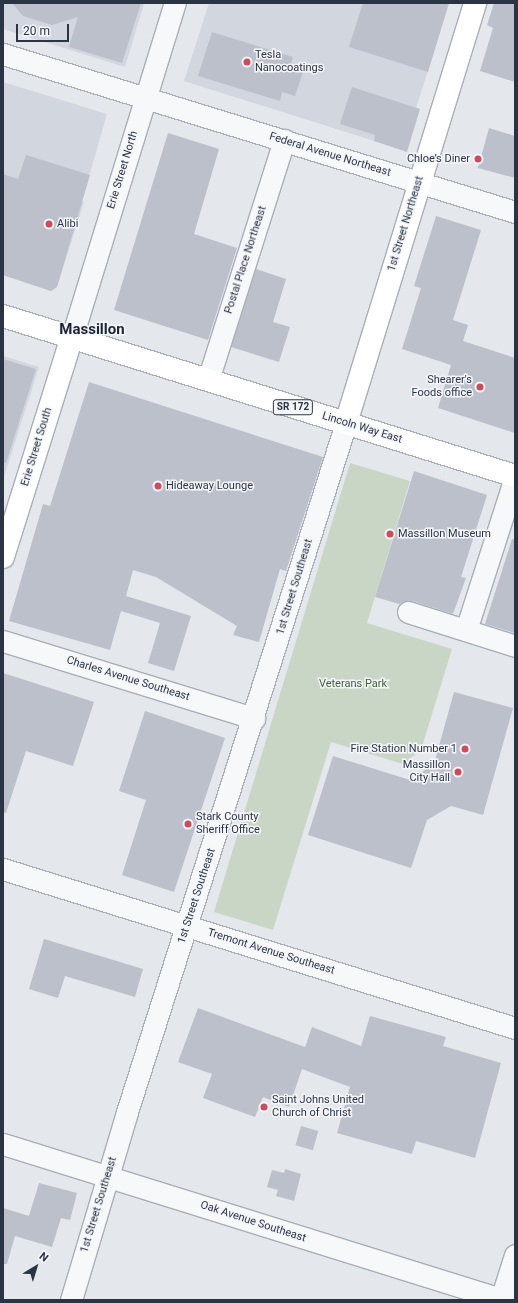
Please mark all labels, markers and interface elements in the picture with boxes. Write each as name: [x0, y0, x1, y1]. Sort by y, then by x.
scale bar: [18, 16, 71, 42]
text: 20 m: [23, 24, 50, 38]
place label: Tesla Nanocoatings: [255, 49, 323, 75]
marker: Tesla Nanocoatings: [242, 57, 252, 67]
street label: Erie Street North: [105, 129, 141, 211]
street label: Federal Avenue Northeast: [268, 130, 392, 180]
place label: Chloe’s Diner: [407, 152, 470, 166]
marker: Chloe’s Diner: [473, 154, 483, 164]
street label: 1st Street Northeast: [385, 175, 427, 273]
street label: Postal Place Northeast: [222, 204, 270, 316]
place label: Alibi: [57, 217, 78, 231]
marker: Alibi: [44, 219, 54, 229]
district label: Massillon: [59, 321, 125, 339]
place label: Shearer's Foods office: [412, 374, 472, 400]
marker: Shearer's Foods office: [475, 382, 485, 392]
road number: SR 172: [272, 399, 314, 415]
street label: Erie Street South: [19, 406, 55, 488]
street label: Lincoln Way East: [320, 410, 404, 446]
place label: Hideaway Lounge: [166, 479, 253, 493]
marker: Hideaway Lounge: [153, 481, 163, 491]
place label: Massillon Museum: [398, 527, 491, 541]
marker: Massillon Museum: [385, 529, 395, 539]
street label: 1st Street Southeast: [274, 537, 316, 637]
street label: Charles Avenue Southeast: [65, 654, 191, 704]
park label: Veterans Park: [319, 677, 387, 691]
place label: Fire Station Number 1: [350, 742, 457, 756]
marker: Fire Station Number 1: [460, 744, 470, 754]
place label: Massillon City Hall: [403, 759, 450, 785]
marker: Massillon City Hall: [453, 767, 463, 777]
place label: Stark County Sheriff Office: [196, 811, 260, 837]
marker: Stark County Sheriff Office: [183, 819, 193, 829]
street label: 1st Street Southeast: [175, 847, 219, 945]
street label: Tremont Avenue Southeast: [206, 926, 336, 978]
place label: Saint Johns United Church of Christ: [272, 1094, 364, 1120]
marker: Saint Johns United Church of Christ: [259, 1102, 269, 1112]
street label: 1st Street Southeast: [78, 1155, 120, 1255]
street label: Oak Avenue Southeast: [199, 1199, 307, 1245]
north arrow: [16, 1247, 56, 1287]
text: N: [37, 1250, 51, 1265]

